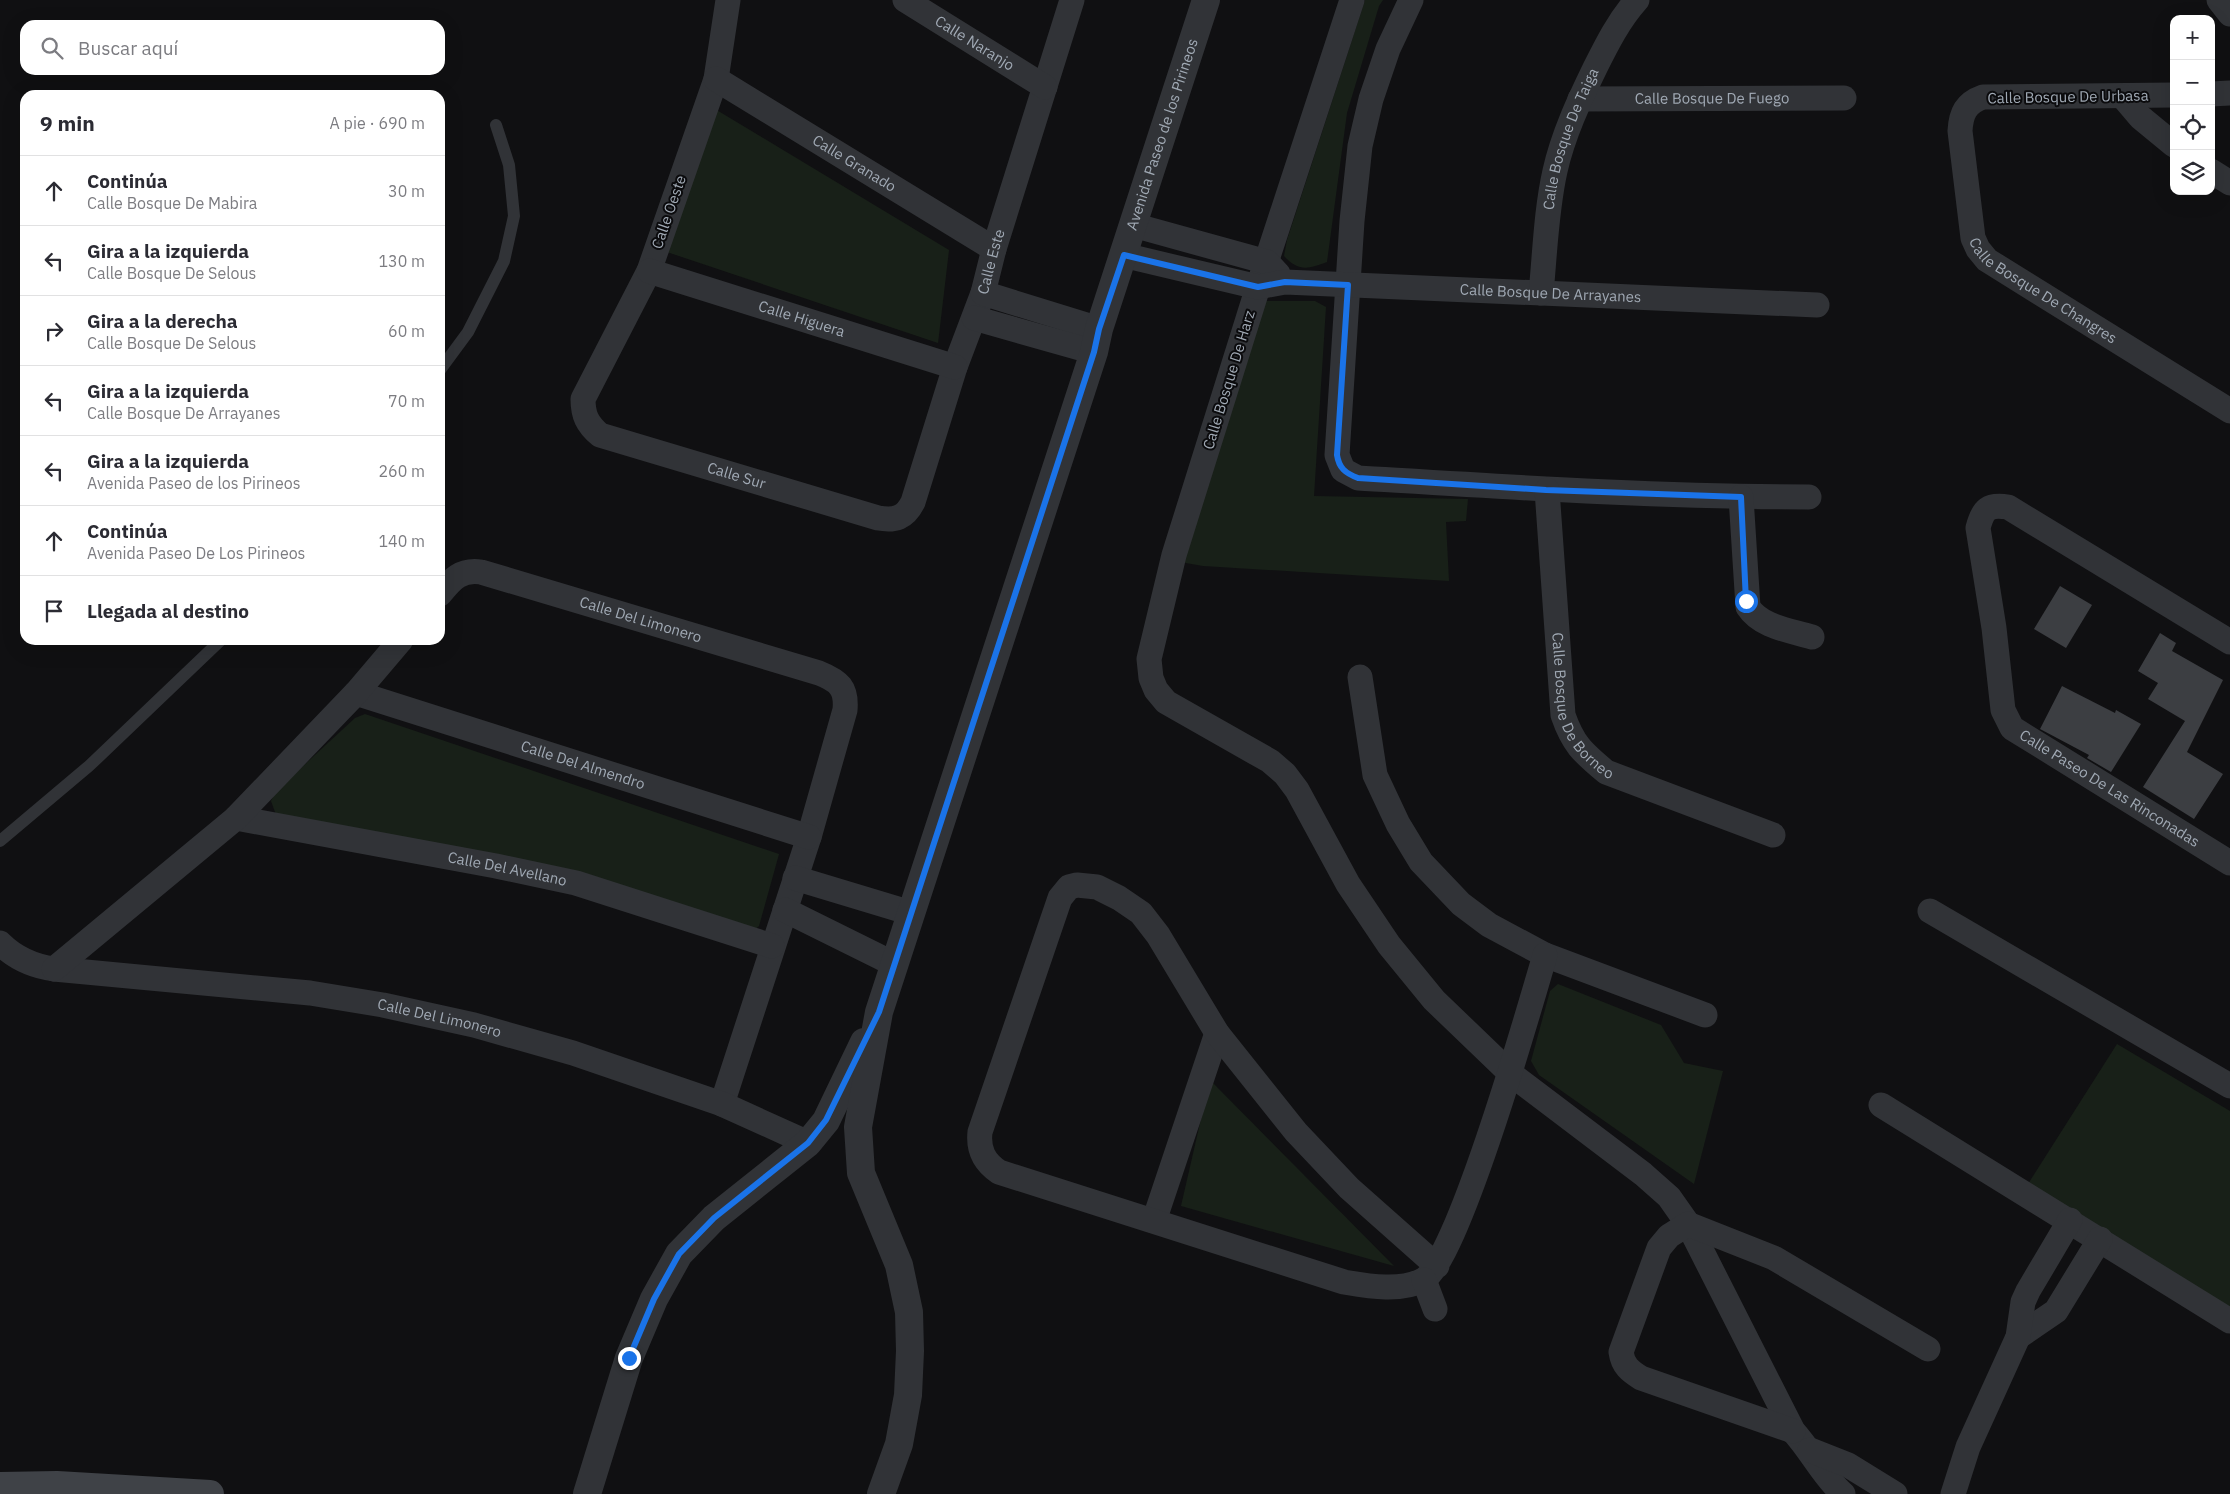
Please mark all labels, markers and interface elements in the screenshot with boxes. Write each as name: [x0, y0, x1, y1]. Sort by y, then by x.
street label: Calle Naranjo: [932, 11, 1018, 75]
map controls: [2170, 15, 2215, 195]
button: +: [2170, 15, 2215, 60]
search box: [20, 20, 445, 75]
icon: search: [38, 34, 66, 62]
text: Buscar aquí: [78, 36, 178, 60]
street label: Avenida Paseo de los Pirineos: [1122, 36, 1202, 232]
button: −: [2170, 60, 2215, 105]
street label: Calle Bosque De Taiga: [1539, 65, 1603, 211]
street label: Calle Bosque De Urbasa: [1987, 86, 2149, 107]
street label: Calle Bosque De Fuego: [1635, 88, 1789, 108]
button: locate: [2170, 105, 2215, 150]
text: 9 min: [40, 109, 95, 137]
text: A pie · 690 m: [330, 113, 425, 133]
street label: Calle Granado: [809, 130, 900, 196]
button: layers: [2170, 150, 2215, 195]
text: Continúa: [87, 169, 168, 193]
street label: Calle Oeste: [647, 172, 690, 251]
icon: ahead: [40, 177, 68, 205]
text: 30 m: [388, 181, 425, 201]
text: Calle Bosque De Mabira: [87, 193, 257, 213]
street label: Calle Este: [973, 227, 1009, 296]
street label: Calle Bosque De Changres: [1965, 234, 2121, 347]
text: Gira a la izquierda: [87, 239, 249, 263]
icon: left: [40, 247, 68, 275]
text: 130 m: [378, 251, 425, 271]
text: Calle Bosque De Selous: [87, 263, 256, 283]
street label: Calle Bosque De Arrayanes: [1459, 280, 1642, 306]
street label: Calle Higuera: [756, 296, 847, 341]
street label: Calle Bosque De Harz: [1198, 308, 1259, 452]
text: Gira a la derecha: [87, 309, 238, 333]
icon: right: [40, 317, 68, 345]
text: 60 m: [388, 321, 425, 341]
text: Calle Bosque De Selous: [87, 333, 256, 353]
text: Gira a la izquierda: [87, 379, 249, 403]
icon: left: [40, 387, 68, 415]
text: 70 m: [388, 391, 425, 411]
text: Calle Bosque De Arrayanes: [87, 403, 280, 423]
text: Gira a la izquierda: [87, 449, 249, 473]
icon: left: [40, 457, 68, 485]
street label: Calle Sur: [705, 458, 768, 493]
text: 260 m: [378, 461, 425, 481]
text: Avenida Paseo de los Pirineos: [87, 473, 300, 493]
text: Continúa: [87, 519, 168, 543]
icon: ahead: [40, 527, 68, 555]
text: 140 m: [378, 531, 425, 551]
text: Avenida Paseo De Los Pirineos: [87, 543, 305, 563]
route start: [1735, 590, 1758, 613]
street label: Calle Del Limonero: [577, 592, 704, 646]
icon: arrive: [40, 597, 68, 625]
text: Llegada al destino: [87, 599, 249, 623]
street label: Calle Bosque De Borneo: [1548, 632, 1616, 783]
street label: Calle Paseo De Las Rinconadas: [2016, 725, 2203, 851]
street label: Calle Del Almendro: [518, 736, 647, 793]
street label: Calle Del Avellano: [446, 847, 569, 890]
street label: Calle Del Limonero: [376, 994, 504, 1041]
route end: [618, 1347, 641, 1370]

